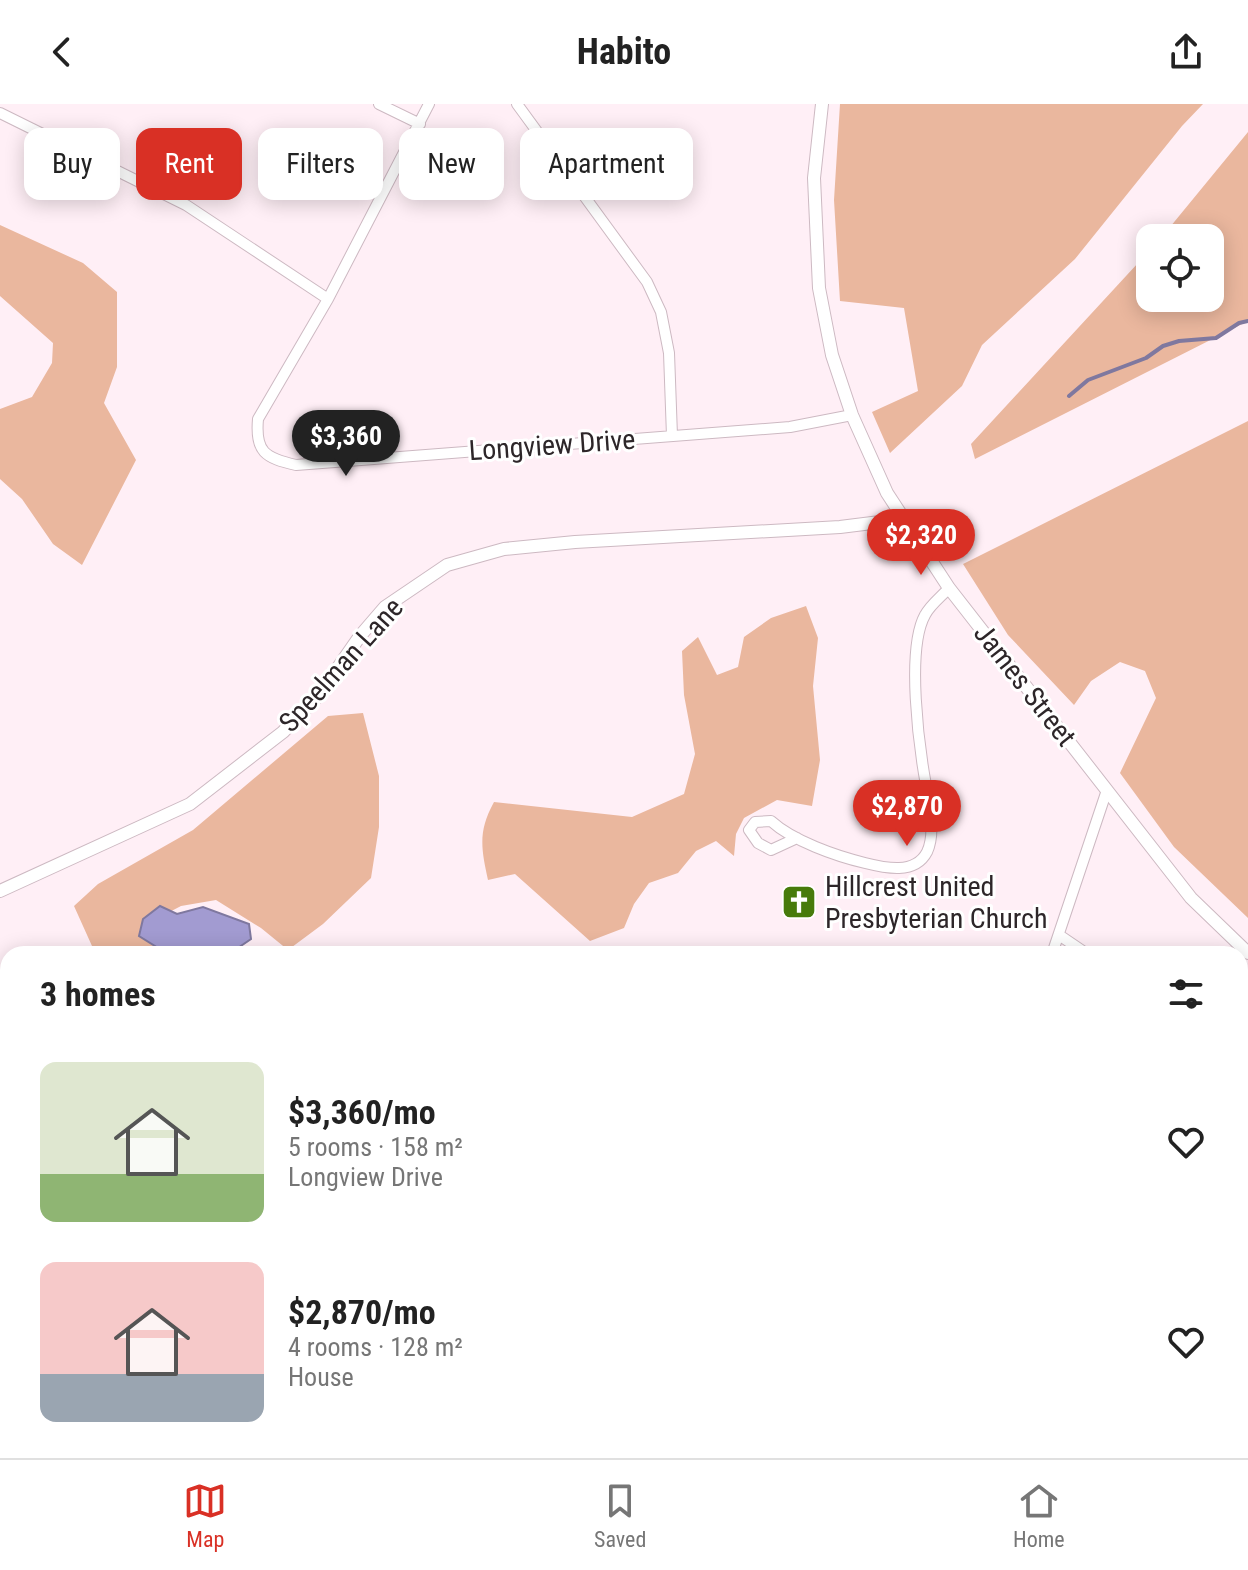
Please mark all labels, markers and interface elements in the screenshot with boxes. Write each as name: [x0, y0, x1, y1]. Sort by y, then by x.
icon: back: [40, 30, 84, 74]
icon: share: [1164, 30, 1208, 74]
text: Habito: [577, 31, 671, 73]
chip: Buy: [24, 128, 120, 200]
chip: Rent: [136, 128, 242, 200]
chip: Filters: [258, 128, 383, 200]
chip: New: [399, 128, 504, 200]
chip: Apartment: [520, 128, 693, 200]
map controls: [1136, 224, 1224, 312]
button: locate: [1136, 224, 1224, 312]
pin: $3,360: [281, 410, 411, 478]
text: $3,360: [310, 421, 382, 451]
street label: Longview Drive: [468, 423, 636, 467]
pin: $2,320: [856, 509, 986, 577]
text: $2,320: [885, 520, 957, 550]
street label: Speelman Lane: [272, 591, 410, 739]
street label: James Street: [967, 617, 1083, 753]
pin: $2,870: [842, 780, 972, 848]
text: $2,870: [871, 791, 943, 821]
place label: Hillcrest United Presbyterian Church: [825, 870, 1047, 935]
church icon: Hillcrest United Presbyterian Church: [780, 883, 818, 921]
icon: filters: [1164, 972, 1208, 1016]
text: 3 homes: [40, 974, 156, 1014]
text: $3,360/mo: [288, 1092, 436, 1132]
icon: home: [104, 1094, 200, 1190]
icon: heart: [1164, 1120, 1208, 1164]
text: 5 rooms · 158 m²: [288, 1132, 463, 1162]
text: Longview Drive: [288, 1162, 443, 1192]
text: $2,870/mo: [288, 1292, 436, 1332]
icon: home: [104, 1294, 200, 1390]
icon: heart: [1164, 1320, 1208, 1364]
text: 4 rooms · 128 m²: [288, 1332, 463, 1362]
text: House: [288, 1362, 354, 1392]
tab: Map: [183, 1479, 227, 1552]
tab: Saved: [594, 1479, 646, 1552]
tab: Home: [1013, 1479, 1065, 1552]

